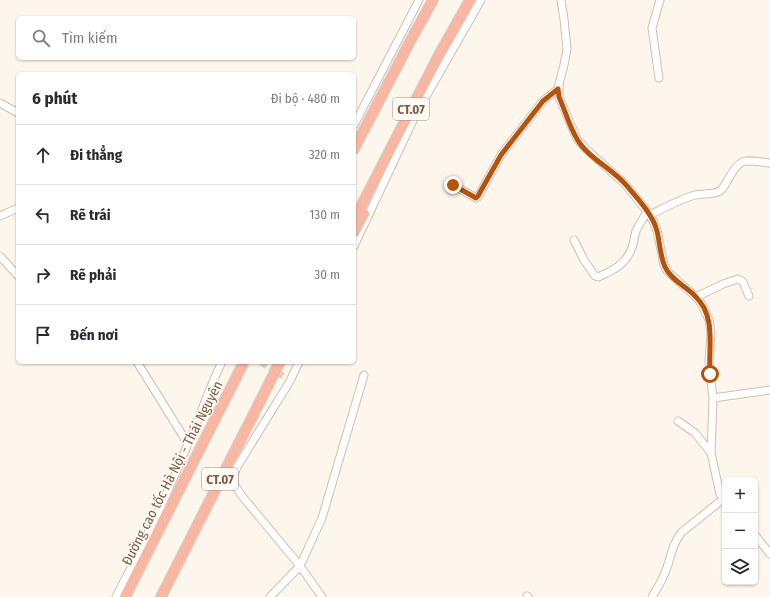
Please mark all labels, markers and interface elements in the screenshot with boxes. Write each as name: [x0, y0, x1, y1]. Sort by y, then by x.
search box: [16, 16, 356, 60]
icon: search: [30, 27, 52, 49]
text: Tìm kiếm: [62, 29, 118, 47]
text: 6 phút: [32, 88, 77, 109]
text: Đi bộ · 480 m: [271, 91, 340, 106]
road number: CT.07: [393, 98, 429, 120]
icon: ahead: [32, 144, 54, 166]
text: Đi thẳng: [70, 146, 122, 164]
text: 320 m: [309, 147, 340, 162]
route end: [444, 176, 462, 194]
icon: left: [32, 204, 54, 226]
text: Rẽ trái: [70, 206, 111, 224]
text: 130 m: [309, 207, 340, 222]
icon: right: [32, 264, 54, 286]
text: Rẽ phải: [70, 266, 116, 284]
text: 30 m: [314, 267, 340, 282]
icon: arrive: [32, 324, 54, 346]
text: Đến nơi: [70, 326, 118, 344]
route start: [701, 365, 719, 383]
street label: Đường cao tốc Hà Nội - Thái Nguyên: [117, 378, 227, 568]
road number: CT.07: [202, 468, 238, 490]
map controls: [722, 477, 758, 585]
button: +: [722, 477, 758, 513]
button: −: [722, 513, 758, 549]
button: layers: [722, 549, 758, 585]

